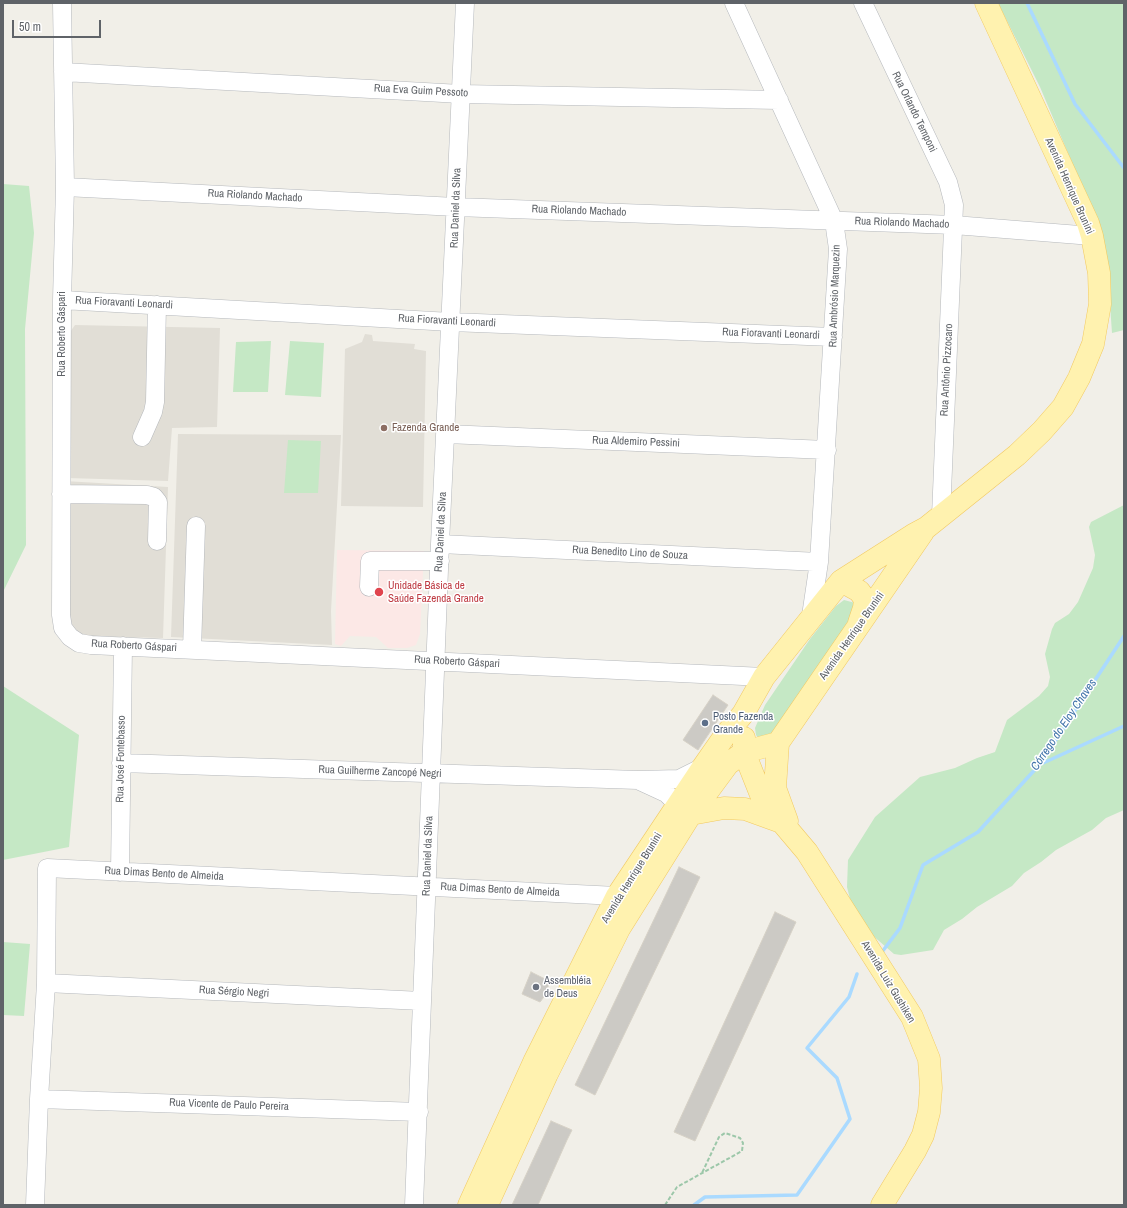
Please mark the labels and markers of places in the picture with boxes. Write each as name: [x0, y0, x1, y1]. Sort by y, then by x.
place label: Fazenda Grande: [392, 421, 459, 435]
marker: Fazenda Grande: [379, 423, 389, 433]
place label: Unidade Básica de Saúde Fazenda Grande: [388, 579, 484, 605]
marker: Unidade Básica de Saúde Fazenda Grande: [373, 586, 385, 598]
place label: Posto Fazenda Grande: [713, 710, 773, 736]
marker: Posto Fazenda Grande: [700, 718, 710, 728]
place label: Assembléia de Deus: [544, 974, 591, 1000]
marker: Assembléia de Deus: [531, 982, 541, 992]

